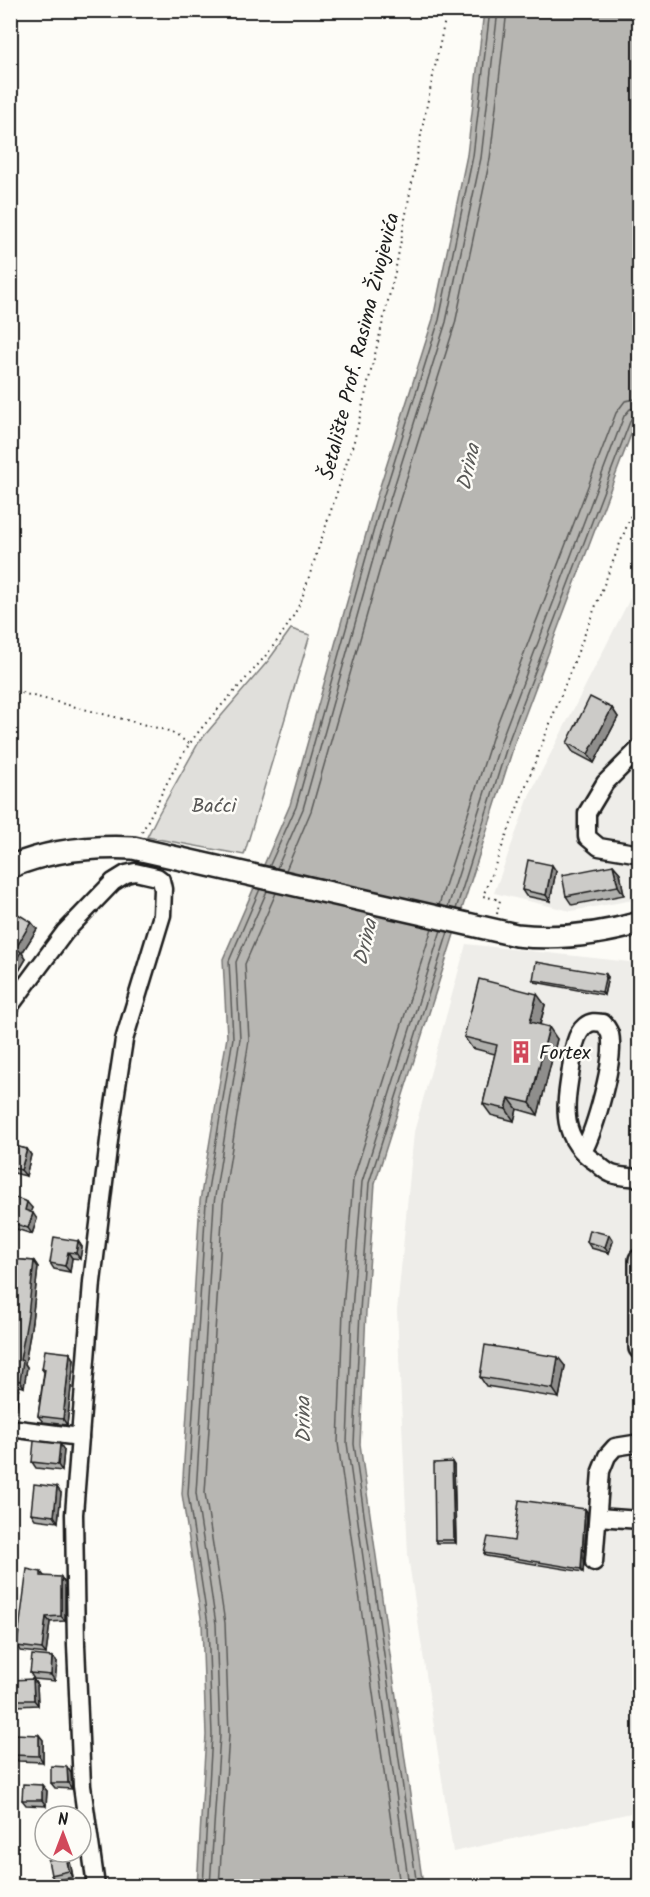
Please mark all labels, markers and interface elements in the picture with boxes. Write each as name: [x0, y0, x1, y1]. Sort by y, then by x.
street label: Šetalište Prof. Rasima Živojevića: [312, 210, 410, 483]
water label: Drina: [448, 440, 491, 494]
park label: Baćci: [192, 791, 238, 823]
water label: Drina: [345, 915, 388, 969]
place label: Fortex: [539, 1038, 591, 1070]
building icon: Fortex: [508, 1039, 534, 1065]
water label: Drina: [288, 1395, 321, 1444]
north arrow: [33, 1804, 93, 1864]
text: N: [58, 1808, 68, 1833]

